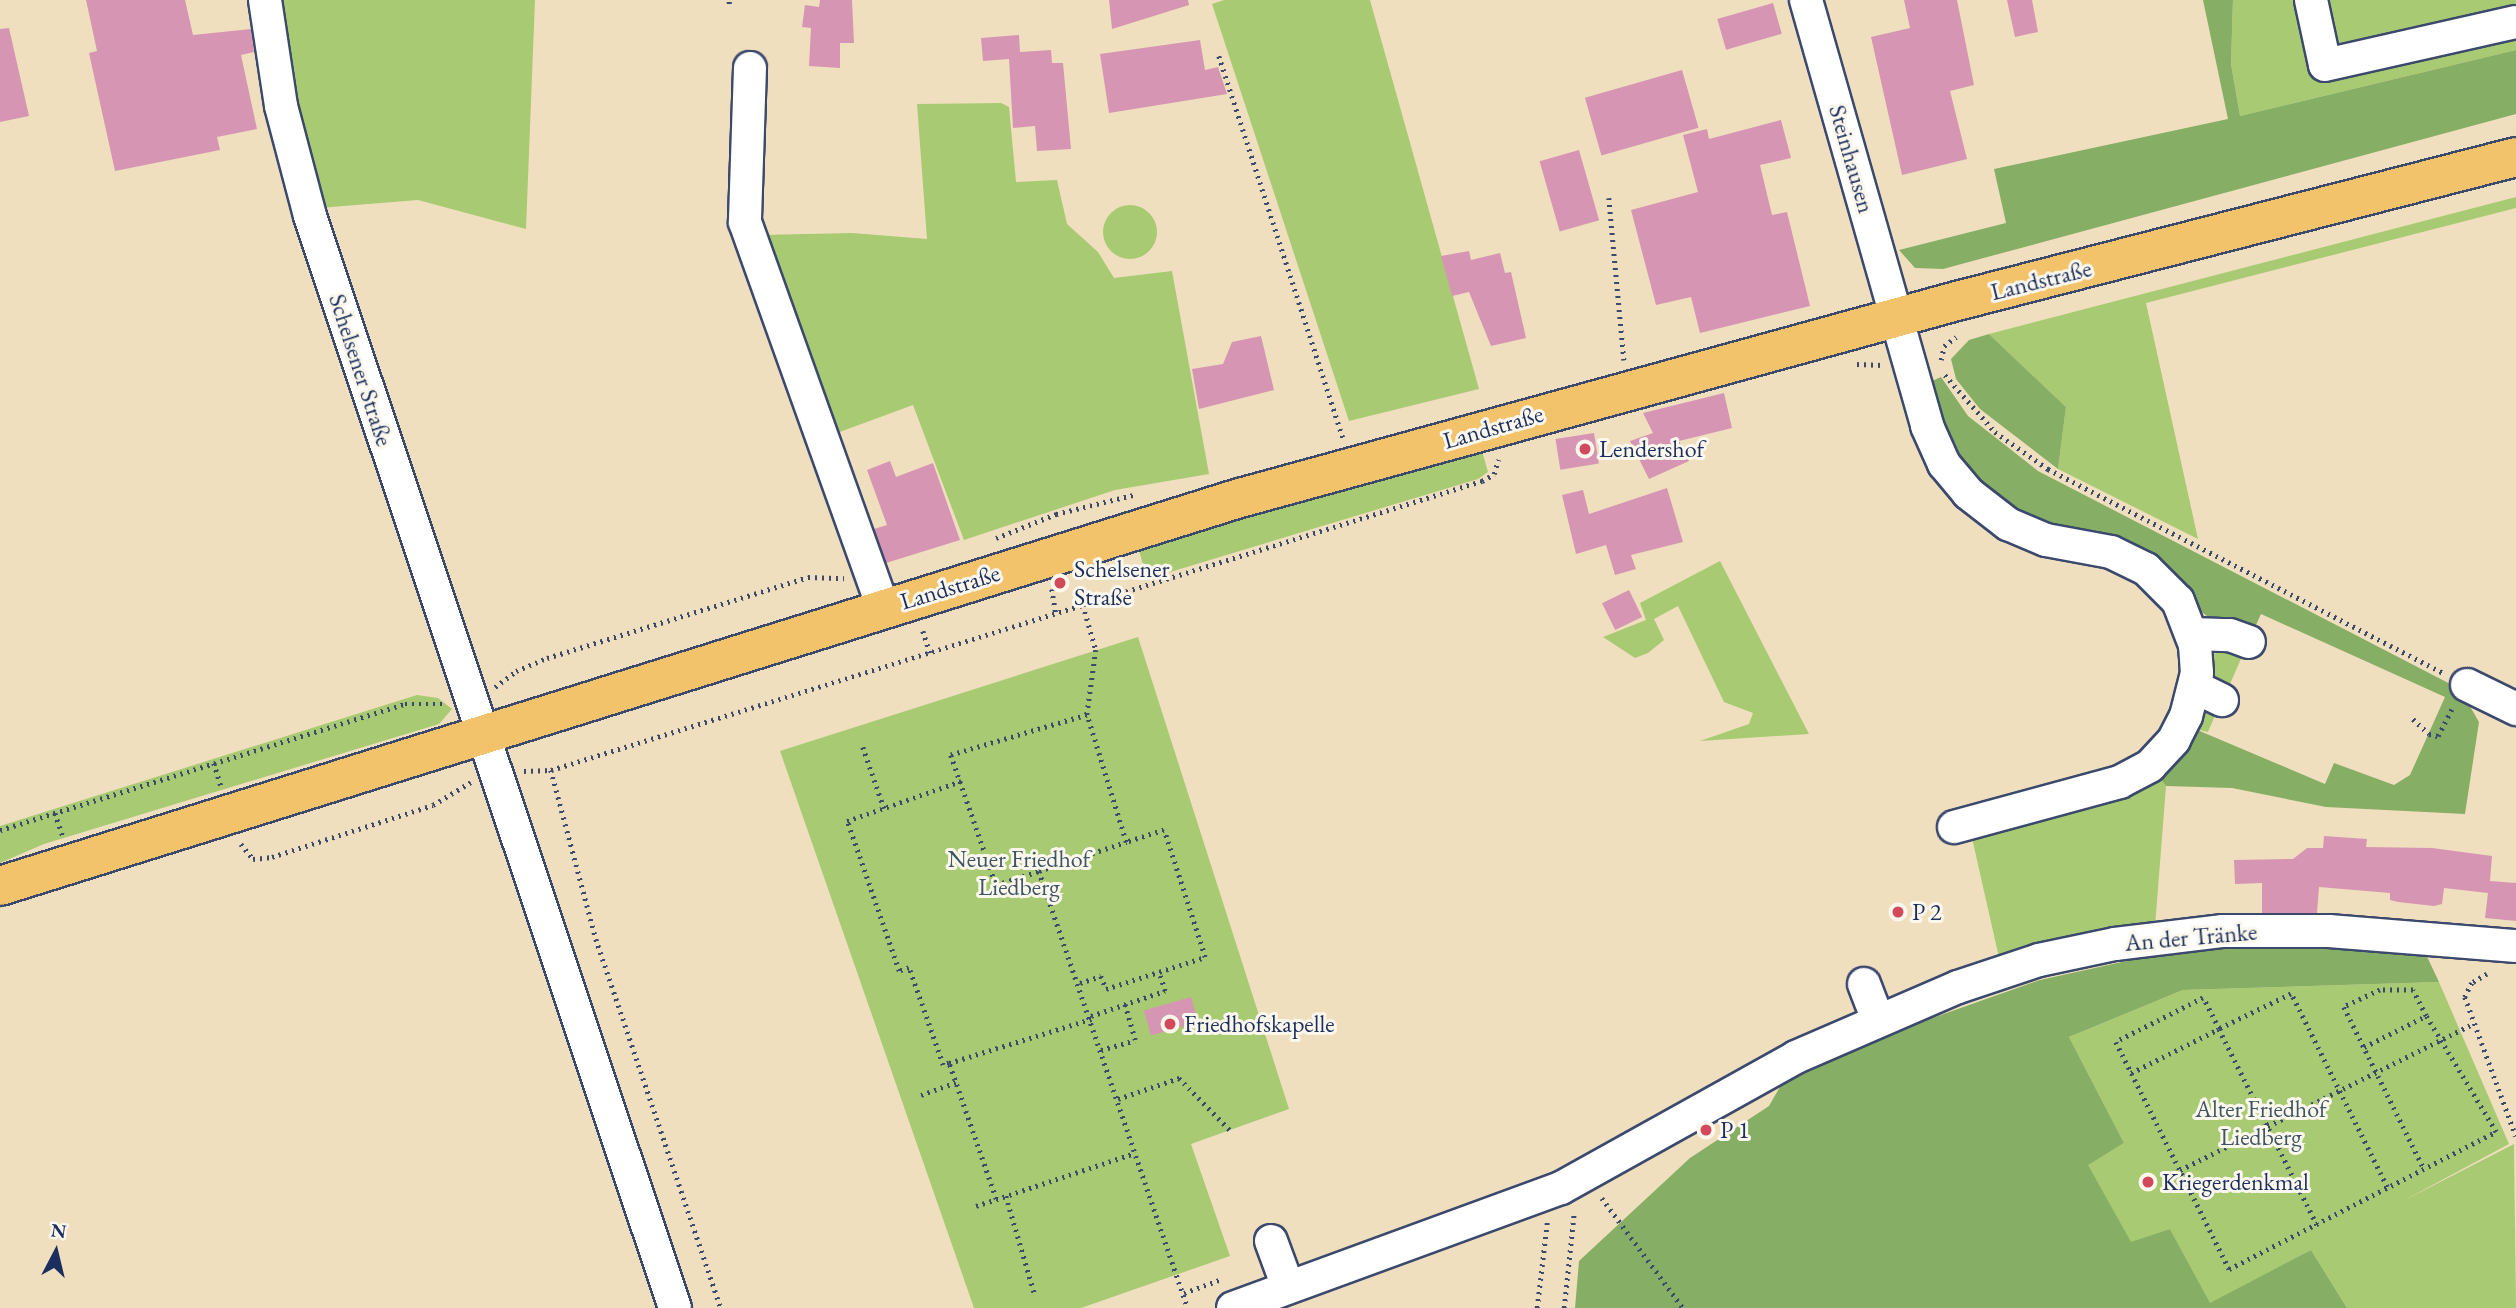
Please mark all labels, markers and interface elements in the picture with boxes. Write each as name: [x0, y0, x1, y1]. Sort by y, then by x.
street label: Steinhausen: [1823, 102, 1881, 216]
street label: Landstraße: [1988, 254, 2094, 306]
street label: Schelsener Straße: [323, 290, 399, 450]
street label: Landstraße: [1440, 399, 1546, 455]
place label: Lendershof: [1599, 435, 1704, 463]
marker: Lendershof: [1577, 441, 1593, 457]
place label: Schelsener Straße: [1074, 555, 1170, 611]
street label: Landstraße: [897, 558, 1003, 616]
marker: Schelsener Straße: [1052, 575, 1068, 591]
park label: Neuer Friedhof Liedberg: [948, 845, 1090, 901]
place label: P 2: [1912, 898, 1942, 926]
marker: P 2: [1890, 904, 1906, 920]
street label: An der Tränke: [2124, 917, 2258, 957]
place label: Friedhofskapelle: [1184, 1010, 1335, 1038]
marker: Friedhofskapelle: [1162, 1016, 1178, 1032]
park label: Alter Friedhof Liedberg: [2195, 1095, 2327, 1151]
place label: P 1: [1720, 1116, 1750, 1144]
marker: P 1: [1698, 1122, 1714, 1138]
place label: Kriegerdenkmal: [2162, 1168, 2309, 1196]
marker: Kriegerdenkmal: [2140, 1174, 2156, 1190]
north arrow: [21, 1217, 91, 1287]
text: N: [49, 1217, 68, 1244]

